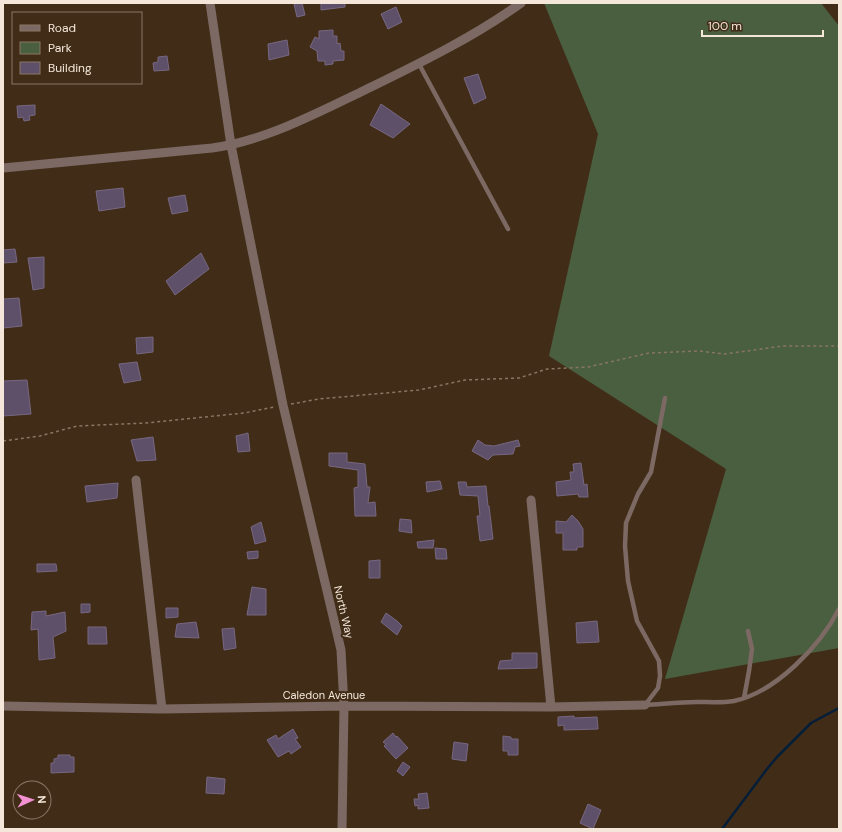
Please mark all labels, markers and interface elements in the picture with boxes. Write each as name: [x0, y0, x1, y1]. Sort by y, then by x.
legend: [12, 12, 142, 84]
scale bar: [702, 12, 823, 38]
text: 100 m: [708, 18, 742, 34]
text: Road: [48, 20, 76, 36]
text: Park: [48, 40, 72, 56]
text: Building: [48, 60, 92, 76]
street label: North Way: [331, 584, 357, 640]
street label: Caledon Avenue: [283, 688, 365, 702]
north arrow: [12, 780, 52, 820]
text: N: [35, 795, 49, 804]

